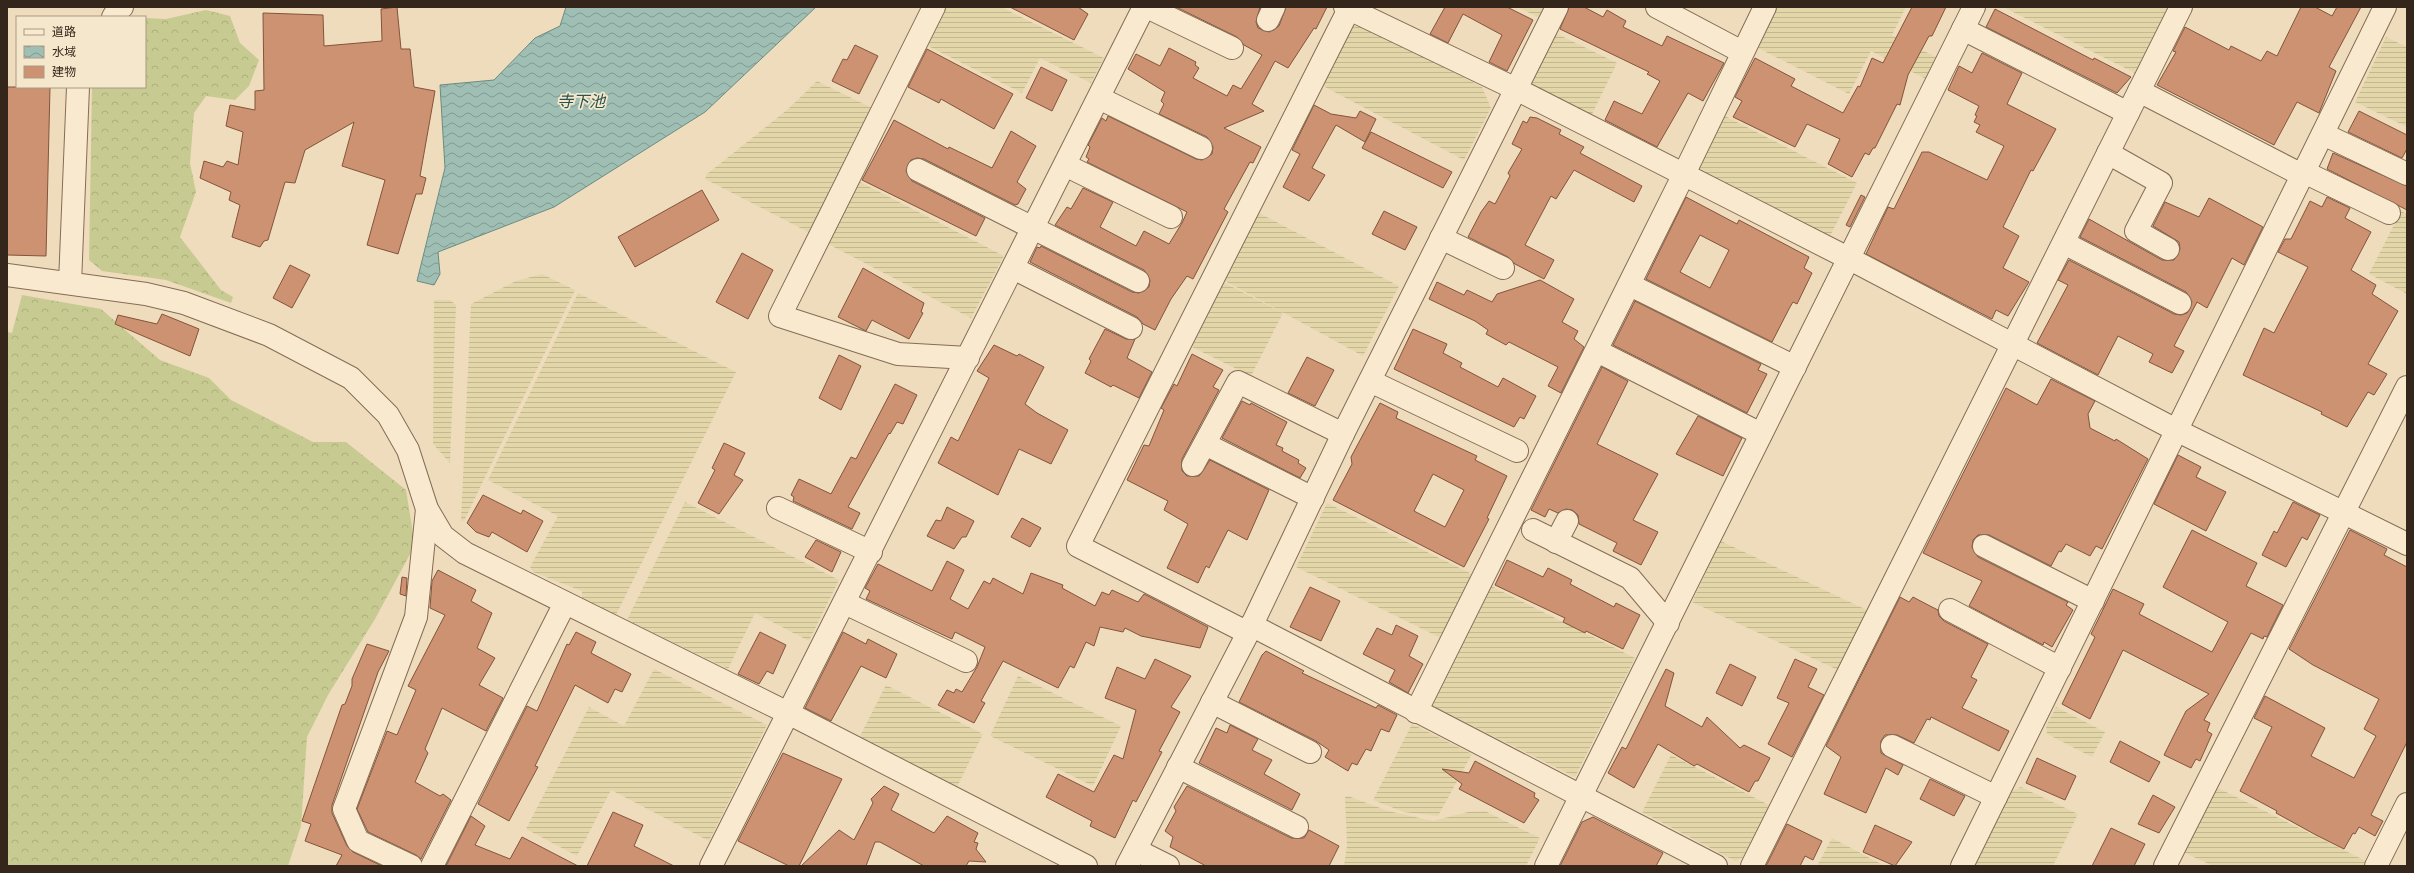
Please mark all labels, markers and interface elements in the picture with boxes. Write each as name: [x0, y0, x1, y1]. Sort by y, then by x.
legend: [16, 16, 146, 88]
text: 道路: [52, 23, 76, 42]
text: 水域: [52, 43, 76, 62]
text: 建物: [52, 63, 76, 82]
water label: 寺下池: [557, 90, 607, 114]

